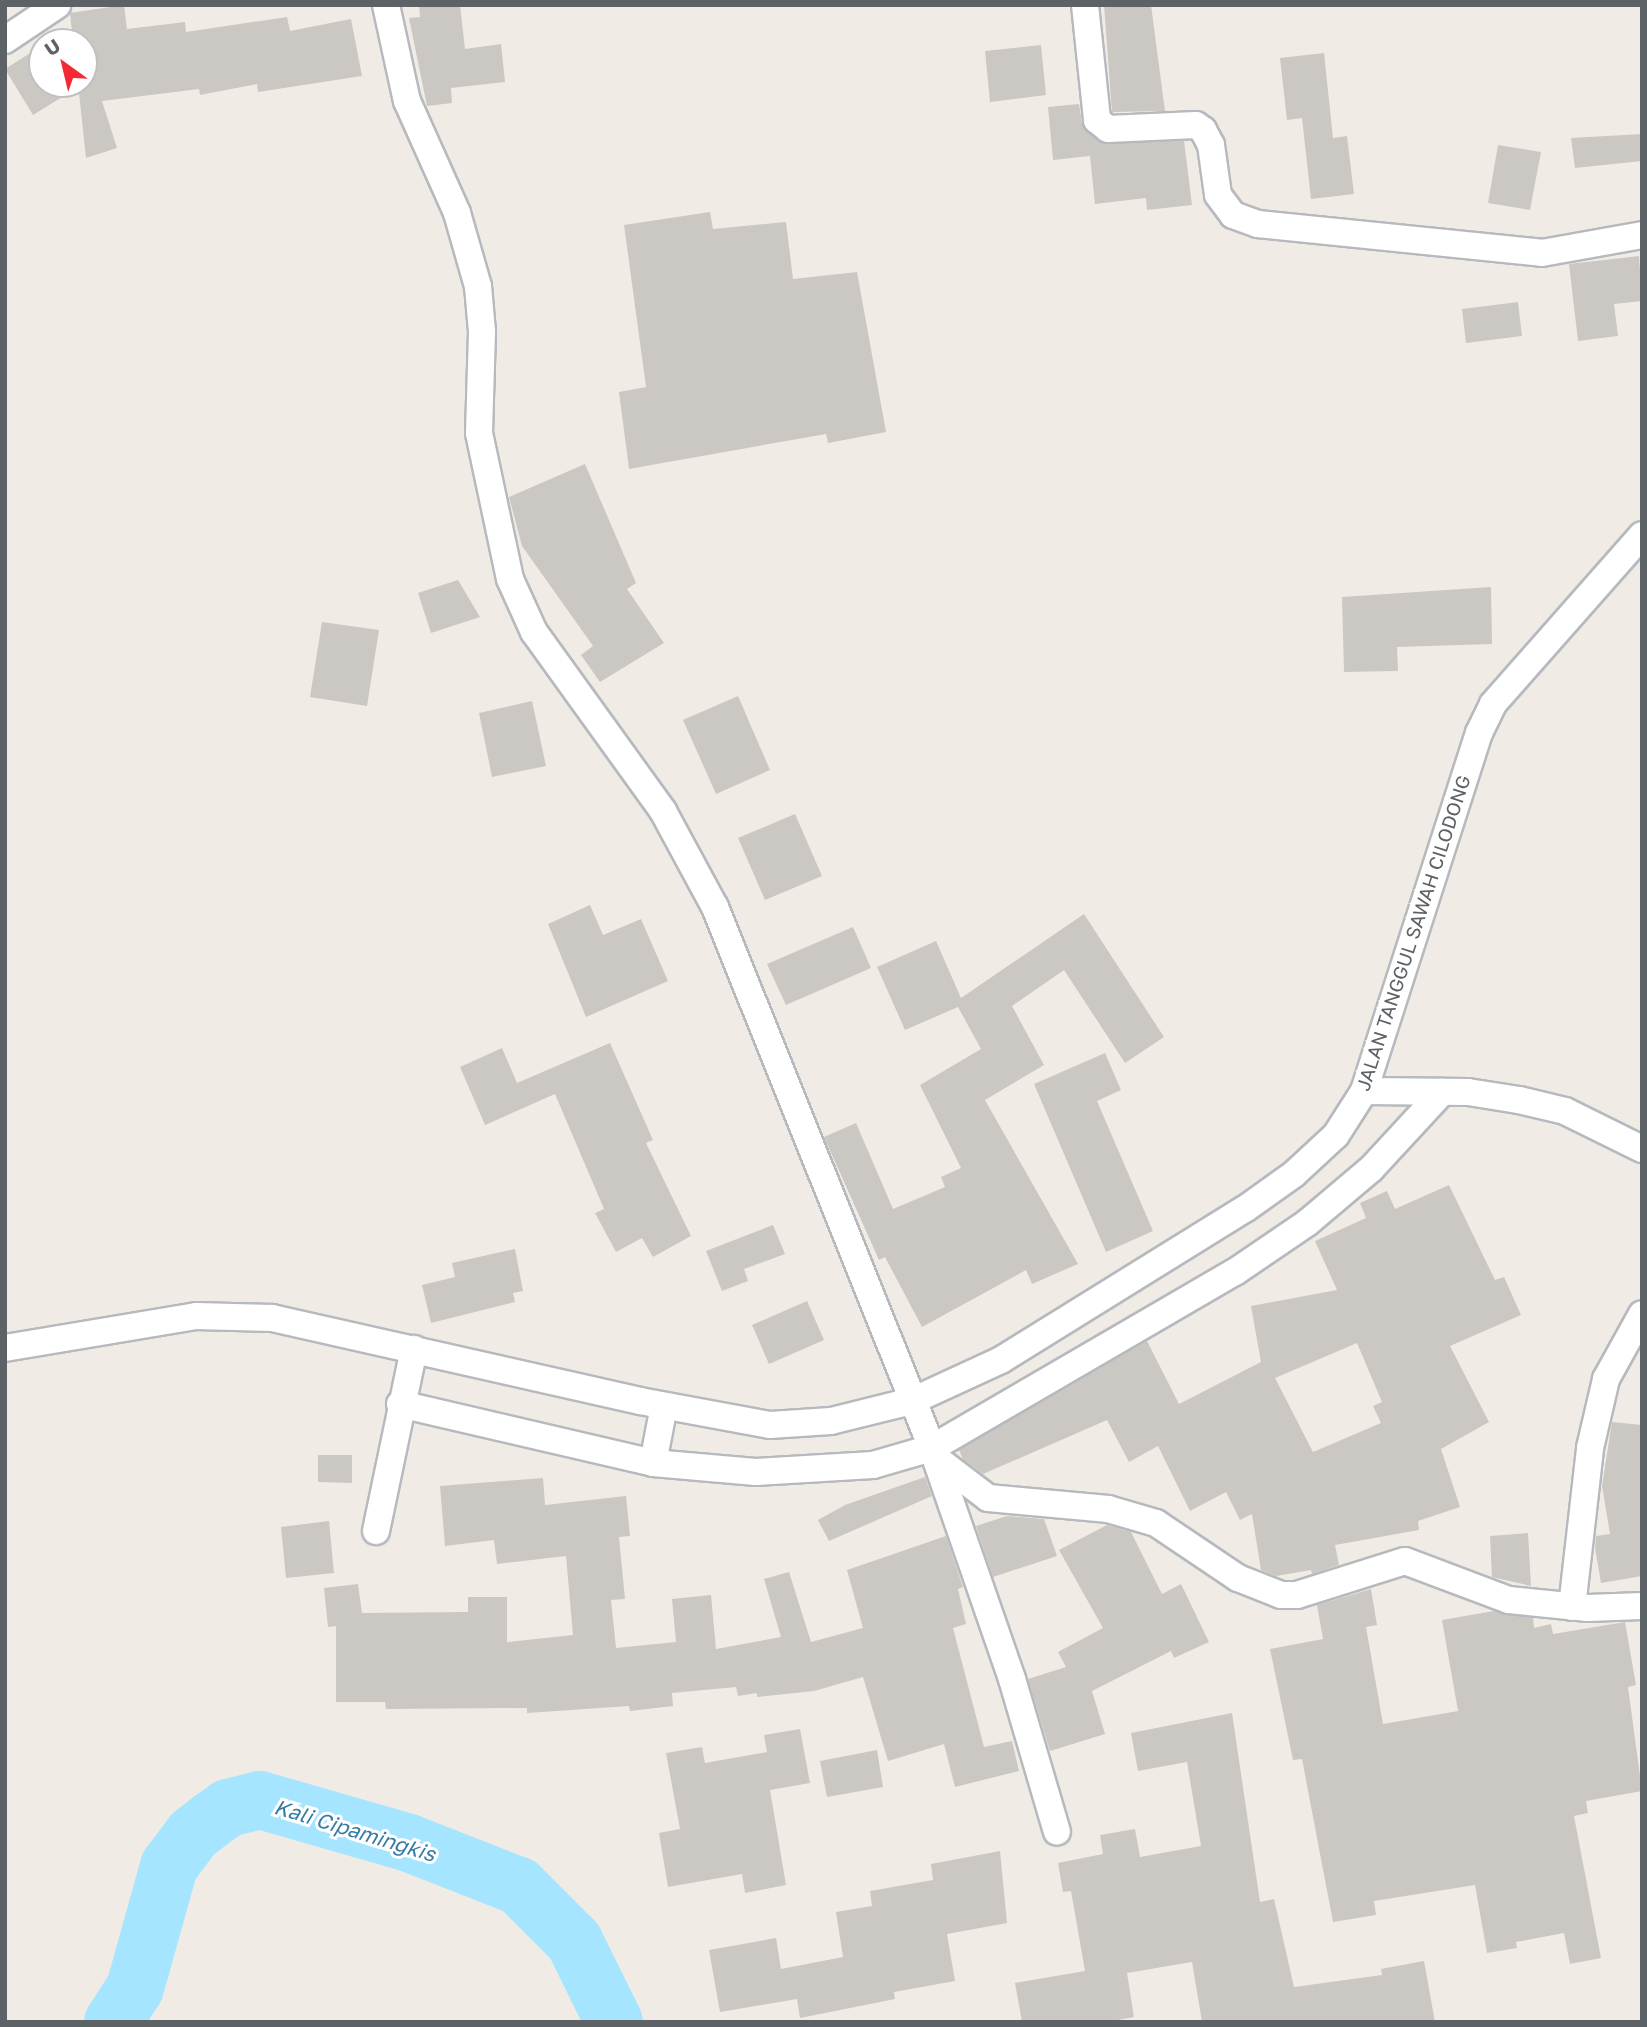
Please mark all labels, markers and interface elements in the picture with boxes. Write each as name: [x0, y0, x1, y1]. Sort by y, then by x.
north arrow: [28, 28, 98, 98]
text: U: [40, 33, 64, 60]
street label: JALAN TANGGUL SAWAH CILODONG: [1351, 772, 1475, 1094]
water label: Kali Cipamingkis: [271, 1794, 439, 1866]

